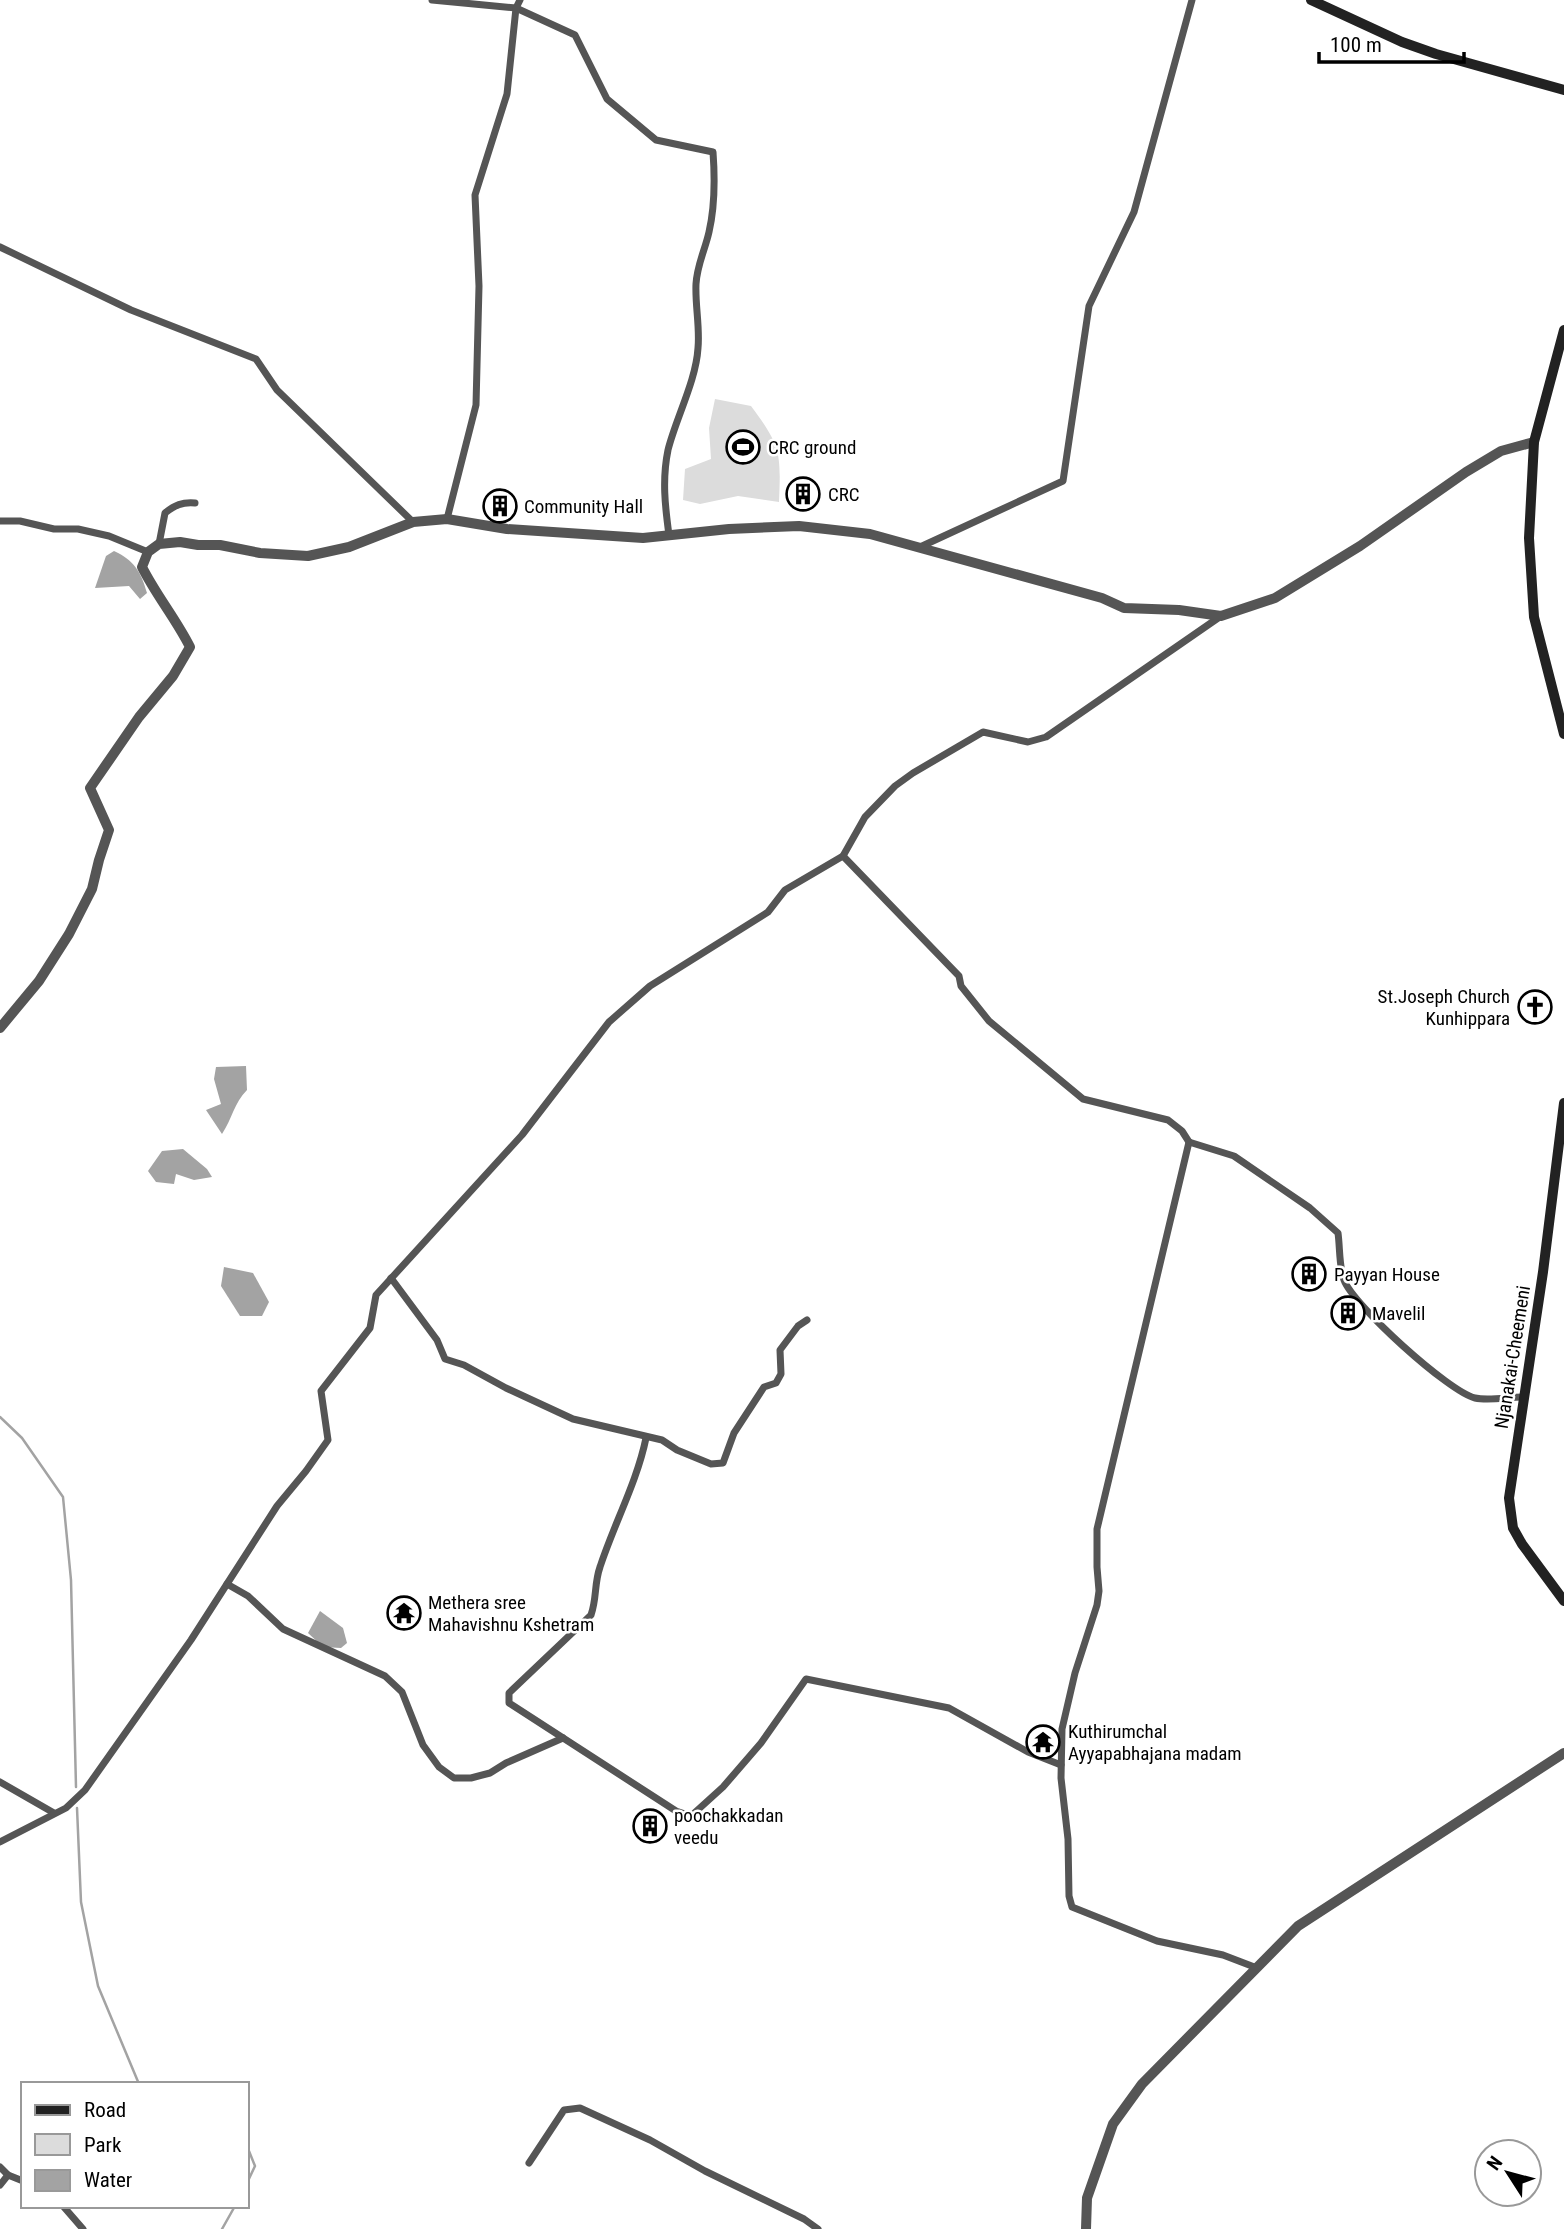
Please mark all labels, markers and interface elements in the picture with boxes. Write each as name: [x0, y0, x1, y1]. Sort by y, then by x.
scale bar: [1319, 21, 1464, 65]
text: 100 m: [1330, 33, 1382, 57]
sports icon: CRC ground: [724, 428, 762, 466]
place label: CRC ground: [768, 436, 856, 459]
building icon: CRC: [784, 475, 822, 513]
place label: CRC: [828, 483, 860, 506]
building icon: Community Hall: [481, 487, 519, 525]
place label: Community Hall: [524, 495, 643, 518]
place label: St.Joseph Church Kunhippara: [1378, 985, 1510, 1030]
church icon: St.Joseph Church Kunhippara: [1516, 988, 1554, 1026]
building icon: Payyan House: [1290, 1255, 1328, 1293]
place label: Payyan House: [1334, 1263, 1440, 1286]
street label: Njanakai-Cheemeni: [1490, 1284, 1535, 1430]
building icon: Mavelil: [1329, 1294, 1367, 1332]
place label: Mavelil: [1372, 1302, 1425, 1325]
place label: Methera sree Mahavishnu Kshetram: [428, 1591, 594, 1636]
temple icon: Methera sree Mahavishnu Kshetram: [385, 1594, 423, 1632]
place label: Kuthirumchal Ayyapabhajana madam: [1068, 1720, 1242, 1765]
temple icon: Kuthirumchal Ayyapabhajana madam: [1024, 1723, 1062, 1761]
place label: poochakkadan veedu: [674, 1804, 783, 1849]
building icon: poochakkadan veedu: [631, 1807, 669, 1845]
legend: [21, 2082, 248, 2208]
text: Road: [84, 2098, 126, 2122]
text: Park: [84, 2133, 122, 2157]
north arrow: [1473, 2138, 1543, 2208]
text: N: [1482, 2152, 1507, 2175]
text: Water: [84, 2168, 132, 2192]

